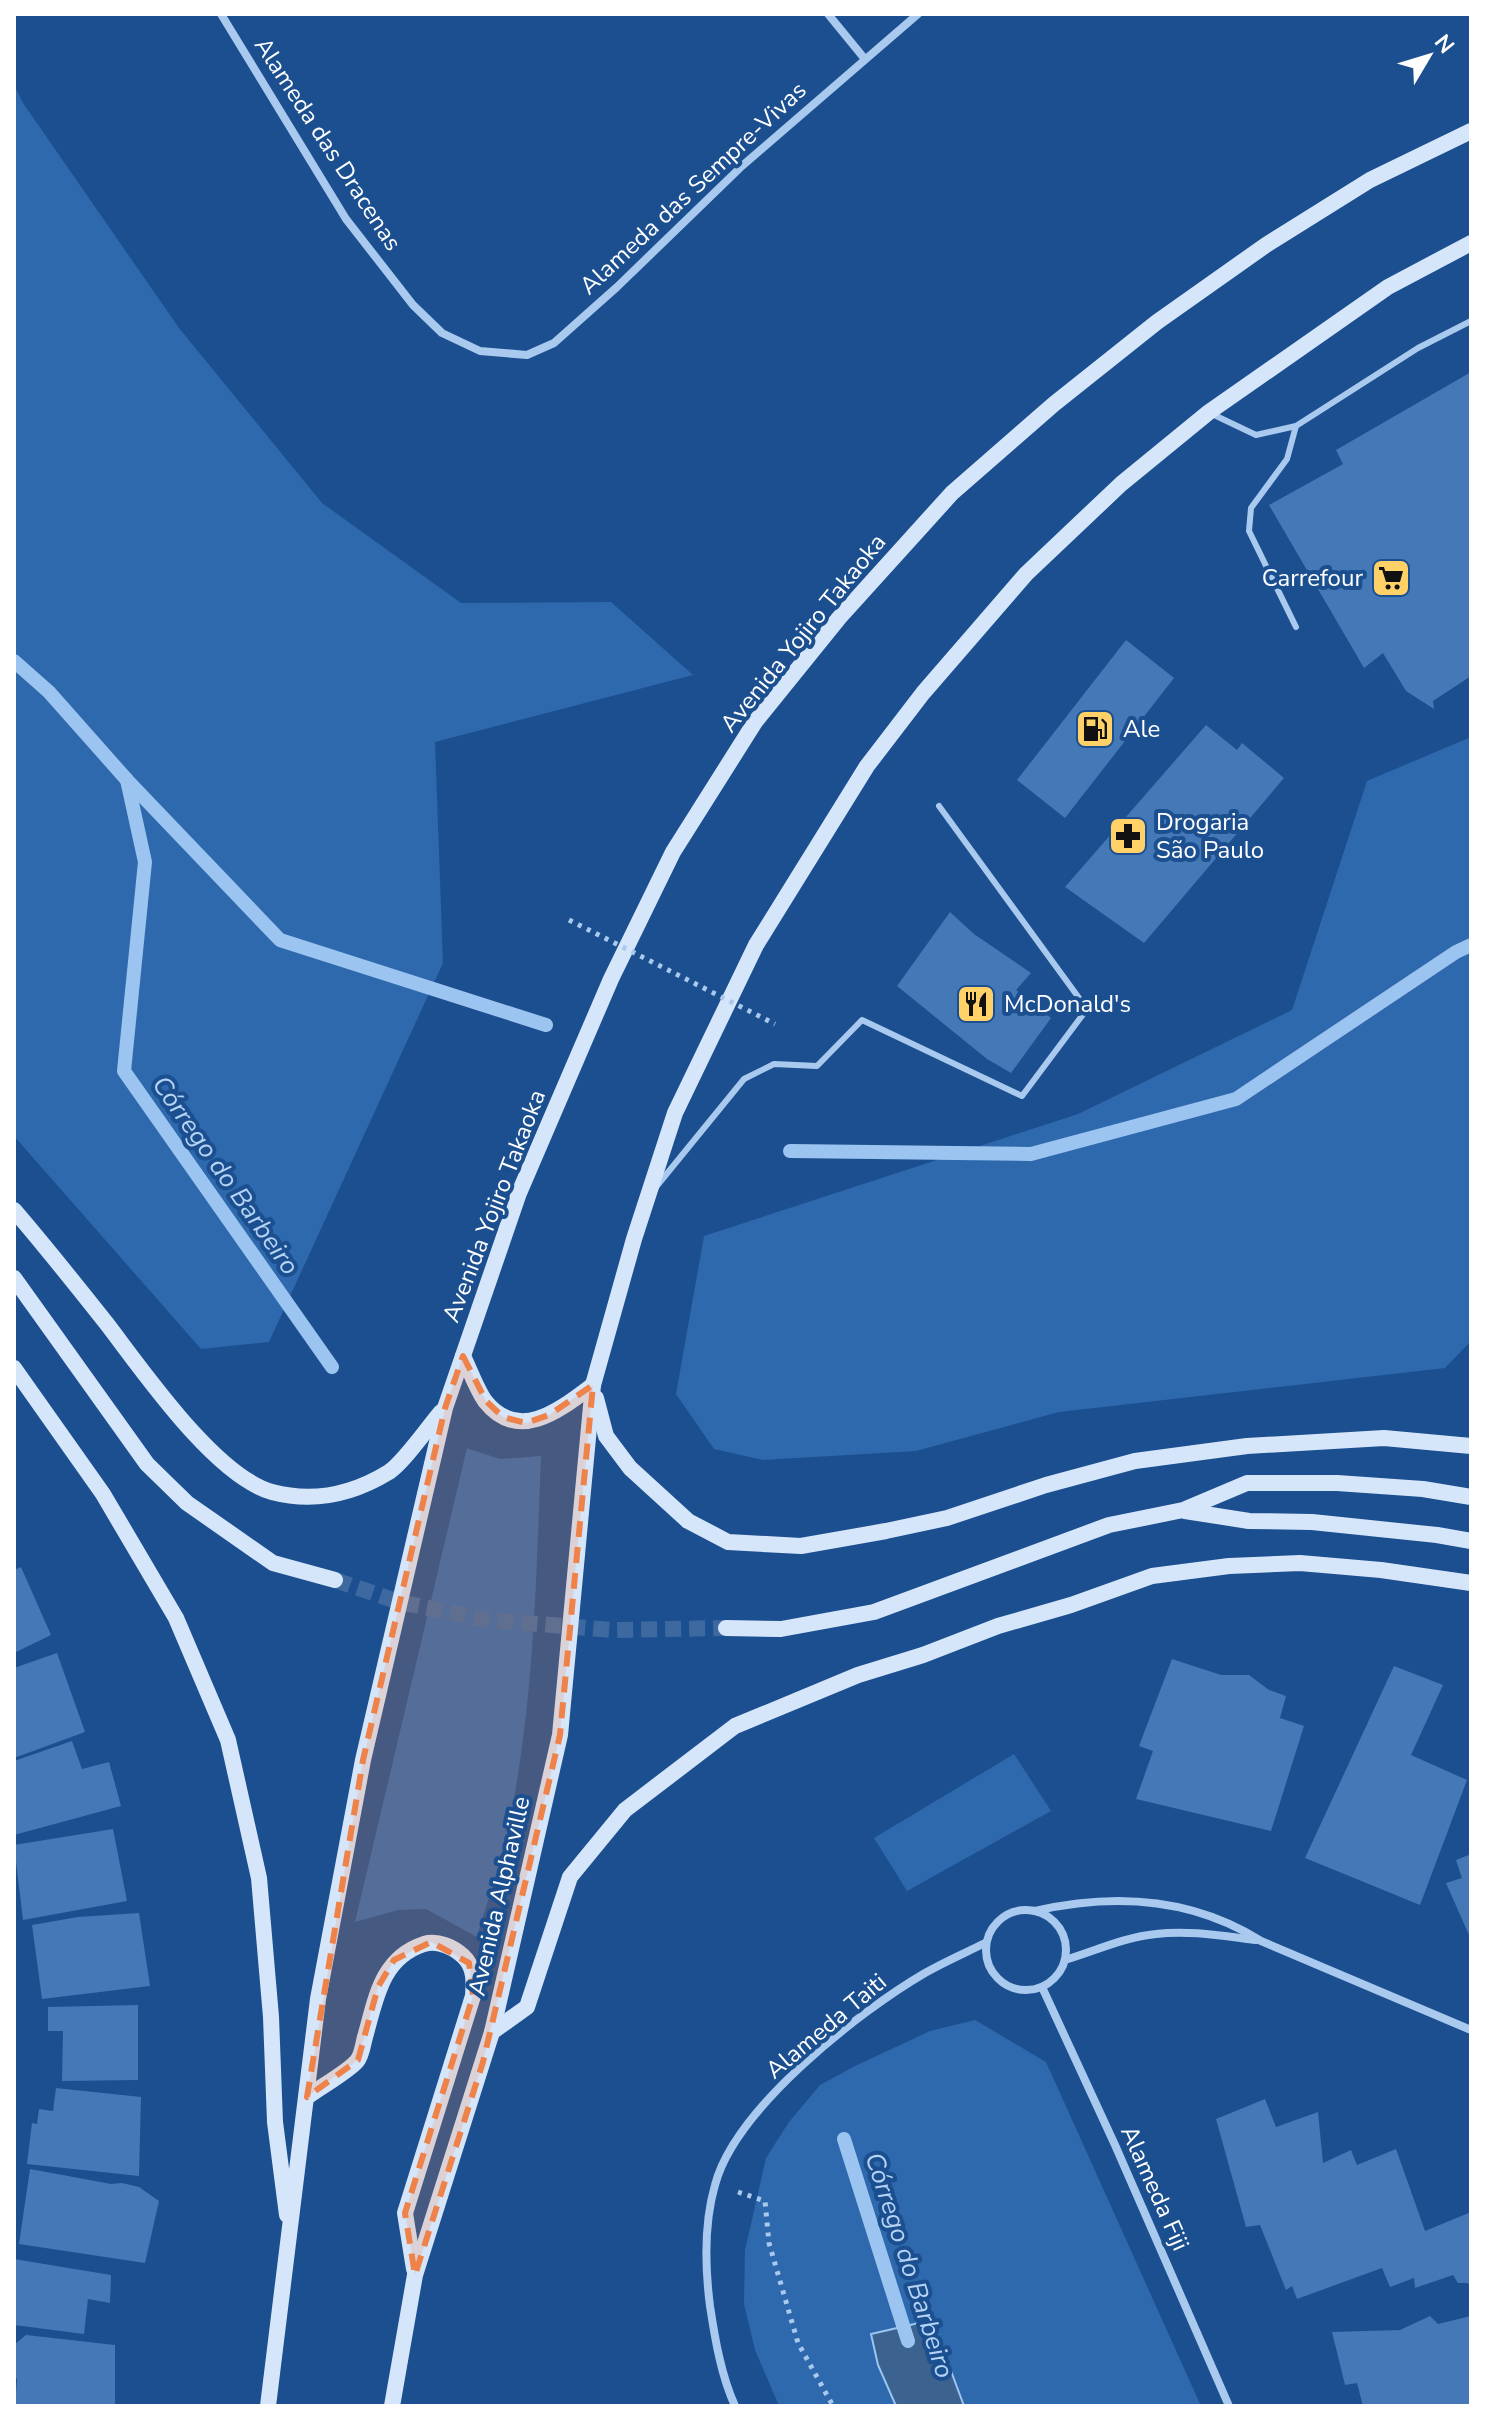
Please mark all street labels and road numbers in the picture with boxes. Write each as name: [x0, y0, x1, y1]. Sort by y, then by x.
street label: Alameda das Dracenas: [247, 31, 409, 257]
street label: Alameda das Sempre-Vivas: [573, 74, 813, 302]
street label: Avenida Yojiro Takaoka: [713, 527, 893, 739]
street label: Avenida Yojiro Takaoka: [435, 1085, 553, 1327]
street label: Avenida Alphaville: [461, 1793, 537, 1999]
street label: Alameda Taiti: [759, 1966, 893, 2086]
street label: Alameda Fiji: [1113, 2121, 1197, 2255]

